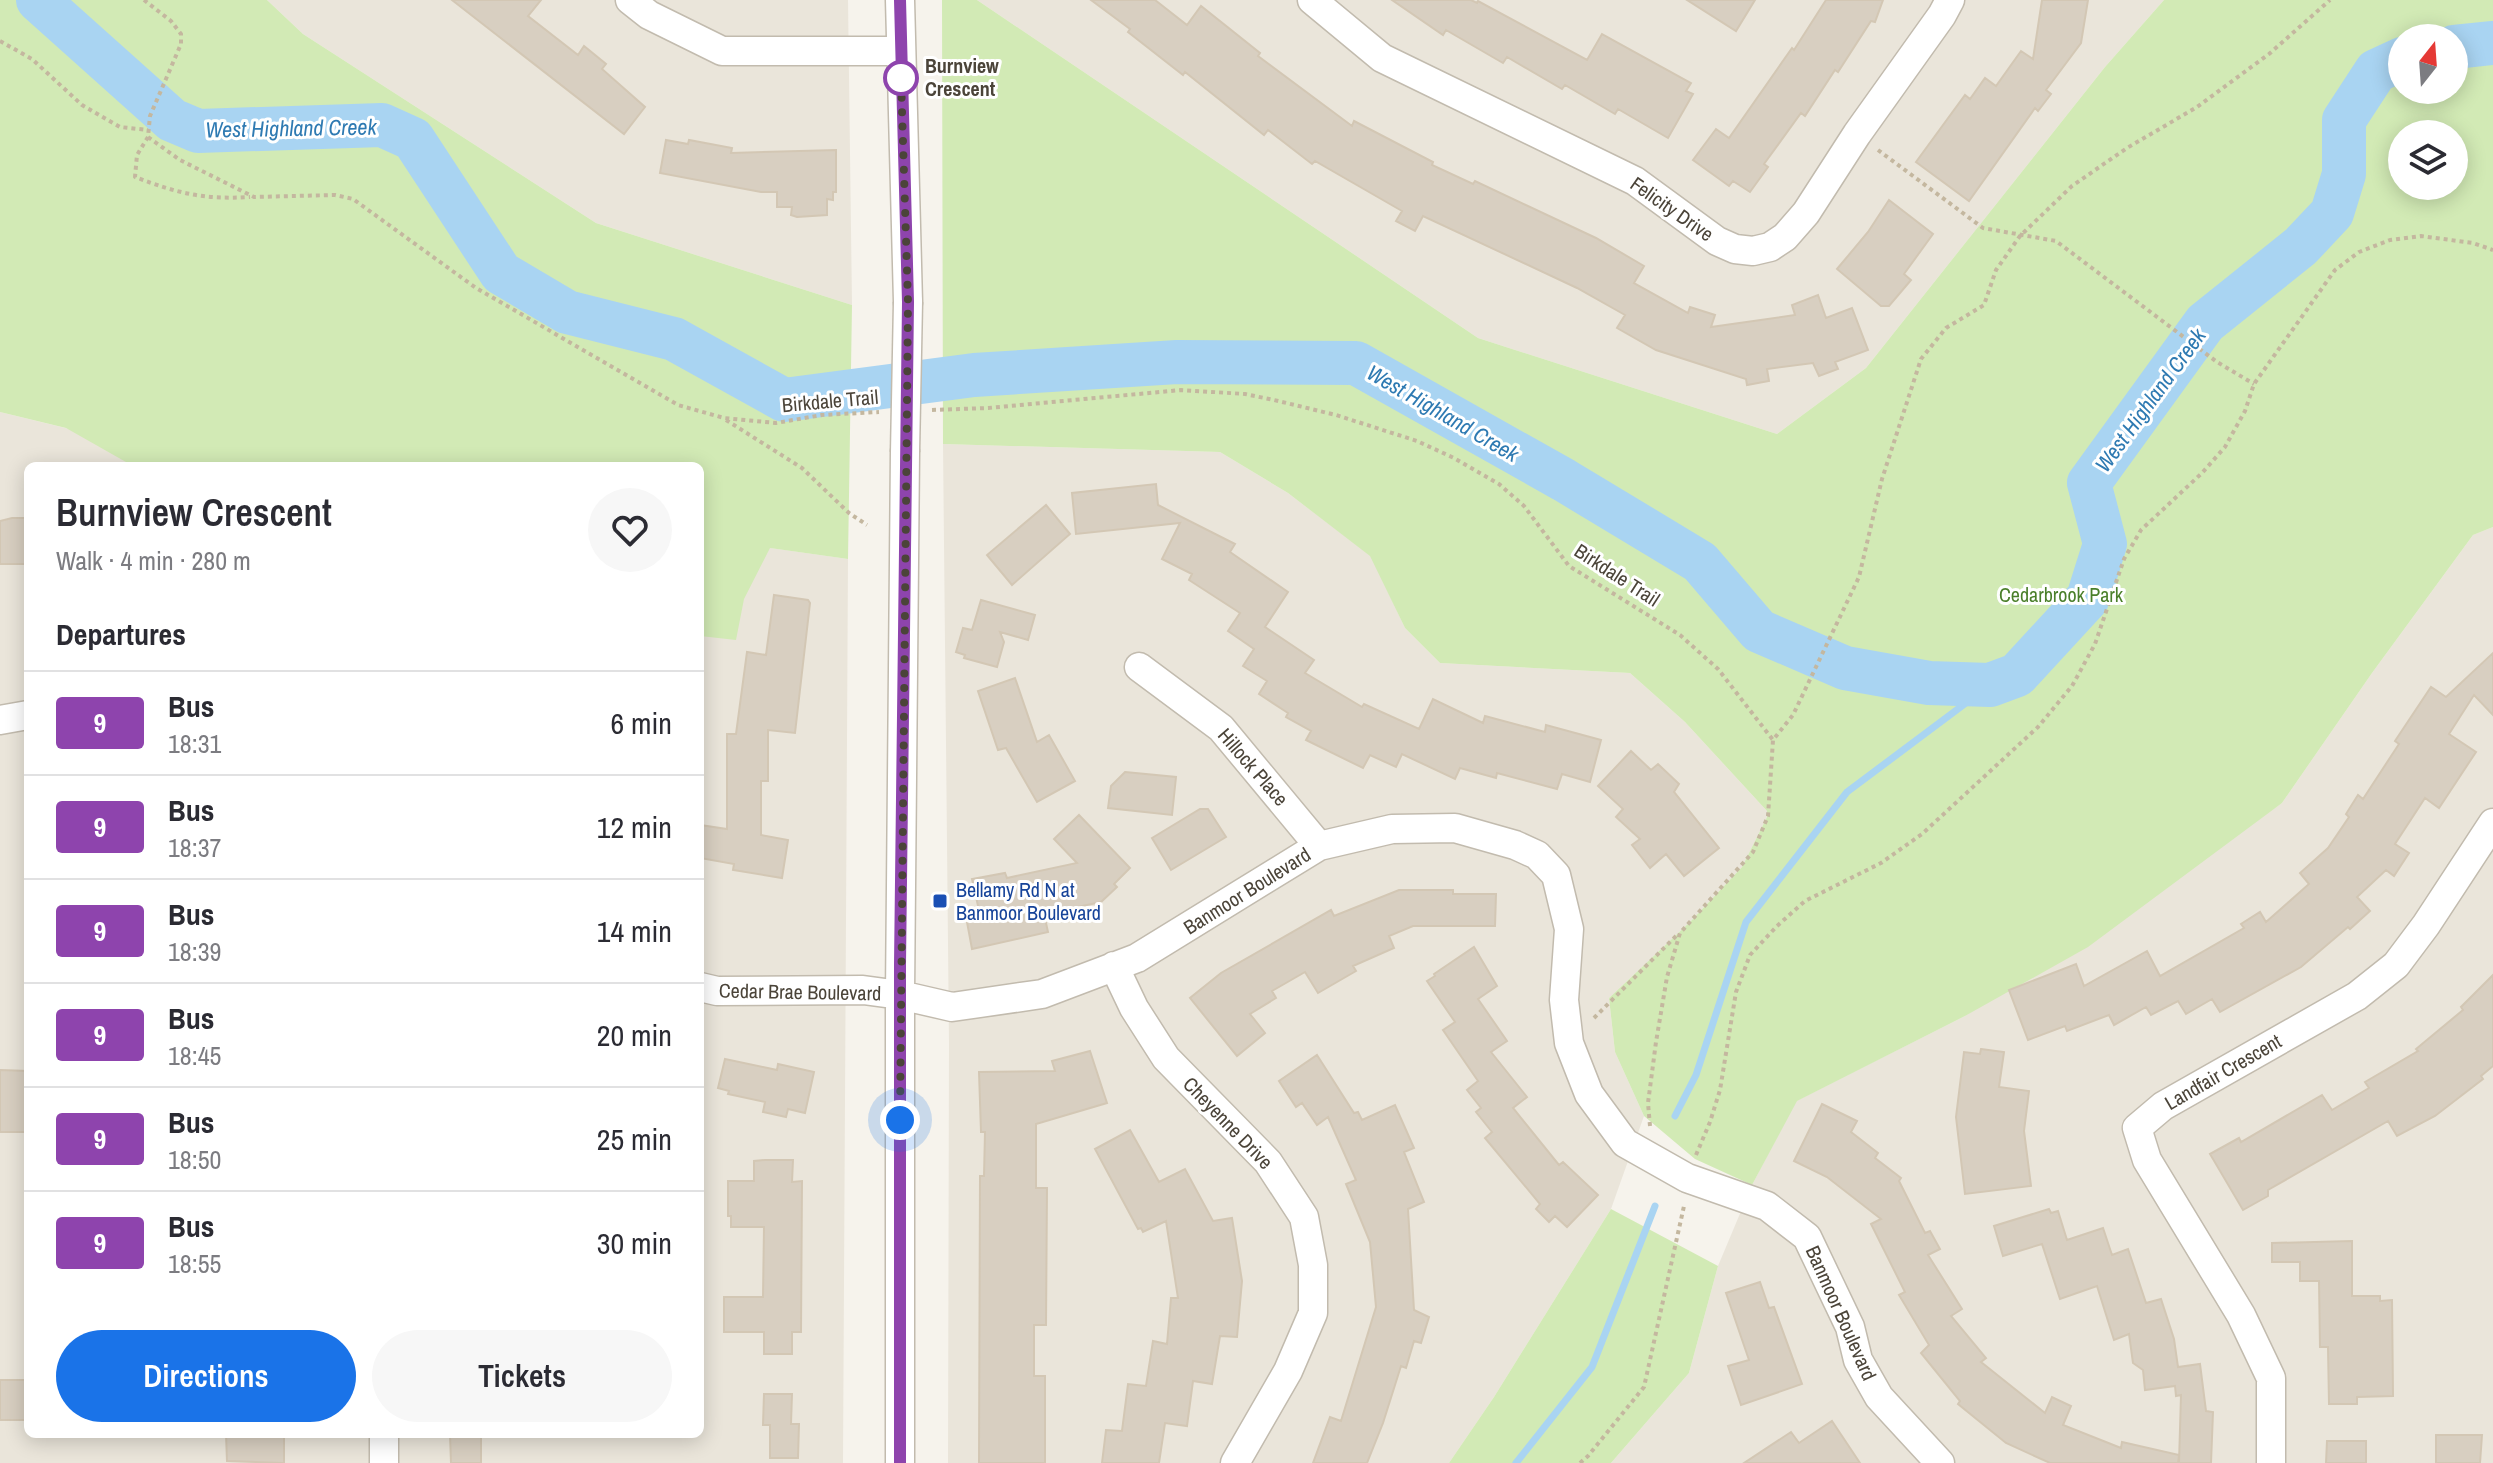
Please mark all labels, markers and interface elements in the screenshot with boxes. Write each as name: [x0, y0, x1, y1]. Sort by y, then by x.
north arrow: [2388, 24, 2468, 104]
map controls: [2388, 24, 2468, 200]
place label: Burnview Crescent: [925, 52, 999, 102]
marker: Burnview Crescent: [884, 61, 918, 95]
water label: West Highland Creek: [205, 111, 378, 144]
button: layers: [2388, 120, 2468, 200]
street label: Felicity Drive: [1625, 170, 1719, 247]
water label: West Highland Creek: [2088, 321, 2213, 478]
water label: West Highland Creek: [1361, 357, 1525, 469]
street label: Birkdale Trail: [781, 383, 879, 418]
text: Burnview Crescent: [56, 487, 332, 538]
button: heart: [588, 488, 672, 572]
street label: Birkdale Trail: [1569, 537, 1665, 612]
text: Walk · 4 min · 280 m: [56, 543, 251, 578]
park label: Cedarbrook Park: [1999, 581, 2124, 608]
text: Departures: [56, 614, 186, 654]
text: Bus: [168, 686, 214, 726]
text: 6 min: [610, 703, 672, 743]
text: 9: [94, 704, 106, 742]
street label: Hillock Place: [1212, 722, 1295, 811]
text: 18:31: [168, 726, 221, 761]
text: Bus: [168, 790, 214, 830]
text: 12 min: [597, 807, 672, 847]
text: 9: [94, 808, 106, 846]
text: 18:37: [168, 830, 221, 865]
street label: Banmoor Boulevard: [1178, 841, 1315, 940]
place label: Bellamy Rd N at Banmoor Boulevard: [956, 876, 1101, 926]
marker: Bellamy Rd N at Banmoor Boulevard: [931, 892, 949, 910]
text: Bus: [168, 894, 214, 934]
text: 14 min: [597, 911, 672, 951]
text: 9: [94, 912, 106, 950]
text: 18:39: [168, 934, 221, 969]
street label: Cedar Brae Boulevard: [719, 977, 881, 1006]
text: Bus: [168, 998, 214, 1038]
text: 20 min: [597, 1015, 672, 1055]
text: 9: [94, 1016, 106, 1054]
street label: Landfair Crescent: [2160, 1027, 2286, 1116]
text: 18:45: [168, 1038, 221, 1073]
street label: Cheyenne Drive: [1177, 1071, 1279, 1175]
your location: [880, 1100, 920, 1140]
text: Bus: [168, 1102, 214, 1142]
text: 25 min: [597, 1119, 672, 1159]
text: 9: [94, 1120, 106, 1158]
text: 18:50: [168, 1142, 221, 1177]
text: Bus: [168, 1206, 214, 1246]
text: 30 min: [597, 1223, 672, 1263]
text: 9: [94, 1224, 106, 1262]
street label: Banmoor Boulevard: [1800, 1241, 1883, 1384]
text: 18:55: [168, 1246, 221, 1281]
button: Directions: [56, 1330, 356, 1422]
button: Tickets: [372, 1330, 672, 1422]

